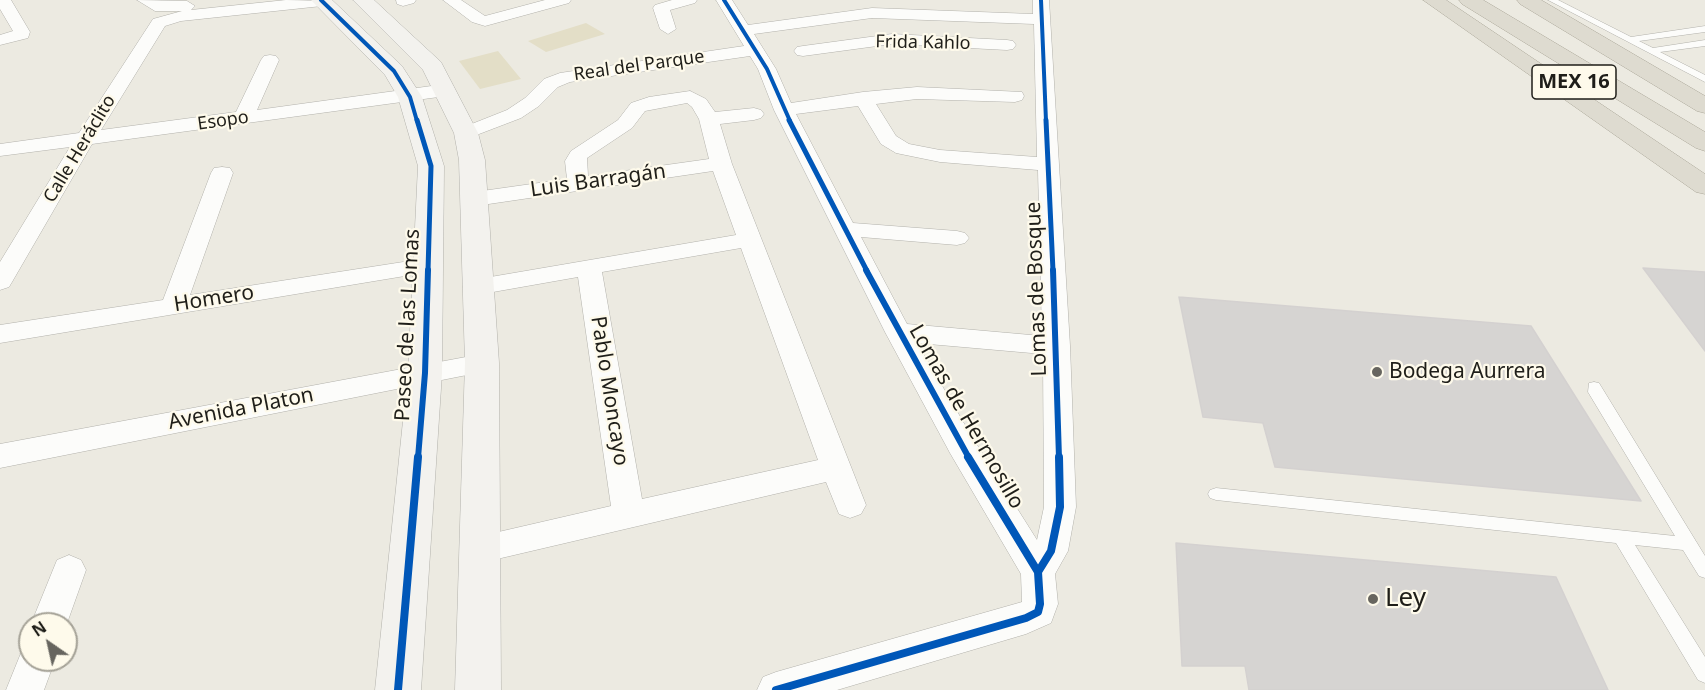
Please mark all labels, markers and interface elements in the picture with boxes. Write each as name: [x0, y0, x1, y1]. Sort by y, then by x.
street label: Frida Kahlo: [875, 31, 971, 55]
street label: Real del Parque: [572, 46, 706, 86]
road number: MEX 16: [1532, 65, 1616, 99]
street label: Calle Heráclito: [39, 91, 121, 207]
street label: Esopo: [196, 107, 250, 135]
street label: Luis Barragán: [529, 159, 667, 203]
street label: Lomas de Bosque: [1021, 201, 1053, 377]
street label: Paseo de las Lomas: [390, 228, 426, 422]
street label: Homero: [172, 280, 256, 318]
street label: Pablo Moncayo: [585, 314, 633, 468]
street label: Lomas de Hermosillo: [903, 321, 1029, 513]
place label: Bodega Aurrera: [1389, 359, 1545, 385]
marker: Bodega Aurrera: [1370, 365, 1384, 379]
street label: Avenida Platon: [166, 383, 316, 435]
place label: Ley: [1385, 583, 1426, 615]
marker: Ley: [1366, 592, 1380, 606]
north arrow: [18, 612, 78, 672]
text: N: [28, 616, 51, 641]

